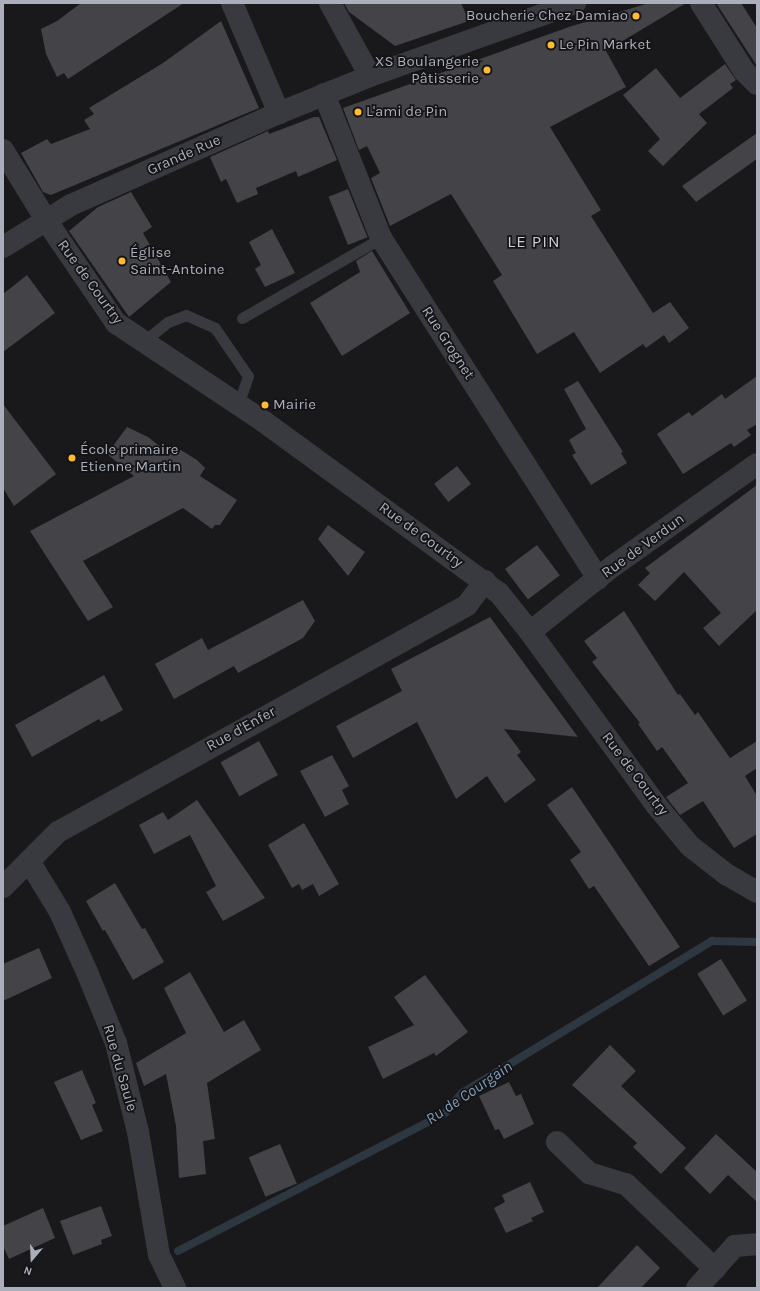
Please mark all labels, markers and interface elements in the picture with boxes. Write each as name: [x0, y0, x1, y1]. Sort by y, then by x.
place label: Boucherie Chez Damiao: [466, 7, 628, 25]
marker: Boucherie Chez Damiao: [631, 11, 641, 21]
place label: Le Pin Market: [559, 36, 651, 54]
marker: Le Pin Market: [546, 40, 556, 50]
place label: XS Boulangerie Pâtisserie: [375, 52, 479, 87]
marker: XS Boulangerie Pâtisserie: [482, 65, 492, 75]
place label: L'ami de Pin: [366, 103, 447, 121]
marker: L'ami de Pin: [353, 107, 363, 117]
street label: Grande Rue: [144, 131, 224, 179]
district label: LE PIN: [507, 232, 561, 252]
street label: Rue de Courtry: [53, 236, 127, 328]
place label: Église Saint-Antoine: [130, 243, 224, 278]
marker: Église Saint-Antoine: [117, 256, 127, 266]
street label: Rue Grognet: [418, 303, 478, 383]
place label: Mairie: [273, 396, 316, 414]
marker: Mairie: [260, 400, 270, 410]
place label: École primaire Etienne Martin: [80, 440, 181, 475]
marker: École primaire Etienne Martin: [67, 453, 77, 463]
street label: Rue de Courtry: [375, 498, 467, 572]
street label: Rue de Verdun: [598, 510, 688, 582]
street label: Rue d'Enfer: [203, 703, 279, 755]
street label: Rue de Courtry: [598, 729, 672, 819]
street label: Rue du Saule: [99, 1023, 141, 1113]
water label: Ru de Courgain: [422, 1057, 516, 1129]
north arrow: [12, 1239, 52, 1279]
text: N: [22, 1263, 34, 1278]

